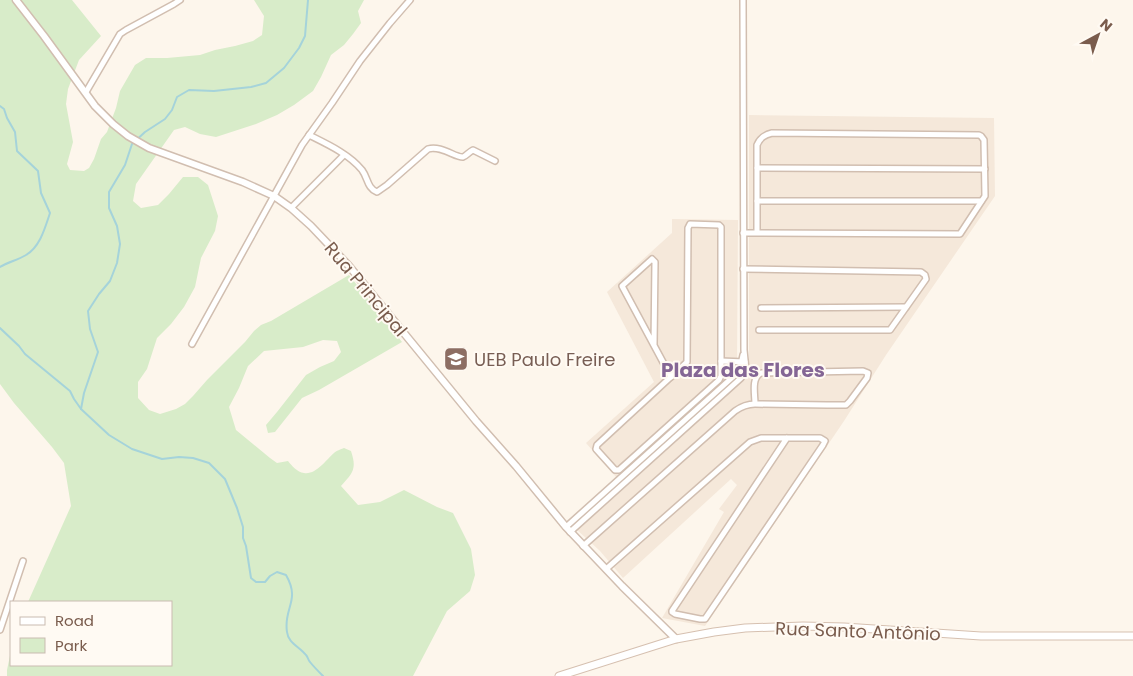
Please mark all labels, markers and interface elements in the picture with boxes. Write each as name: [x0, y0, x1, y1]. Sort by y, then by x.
north arrow: [1073, 10, 1123, 60]
text: N: [1096, 14, 1117, 36]
street label: Rua Principal: [319, 236, 413, 342]
school or university icon: UEB Paulo Freire: [443, 346, 469, 372]
place label: UEB Paulo Freire: [474, 347, 615, 372]
district label: Plaza das Flores: [661, 356, 825, 384]
legend: [10, 601, 172, 666]
text: Road: [55, 610, 94, 631]
street label: Rua Santo Antônio: [775, 616, 941, 646]
text: Park: [55, 635, 87, 656]

